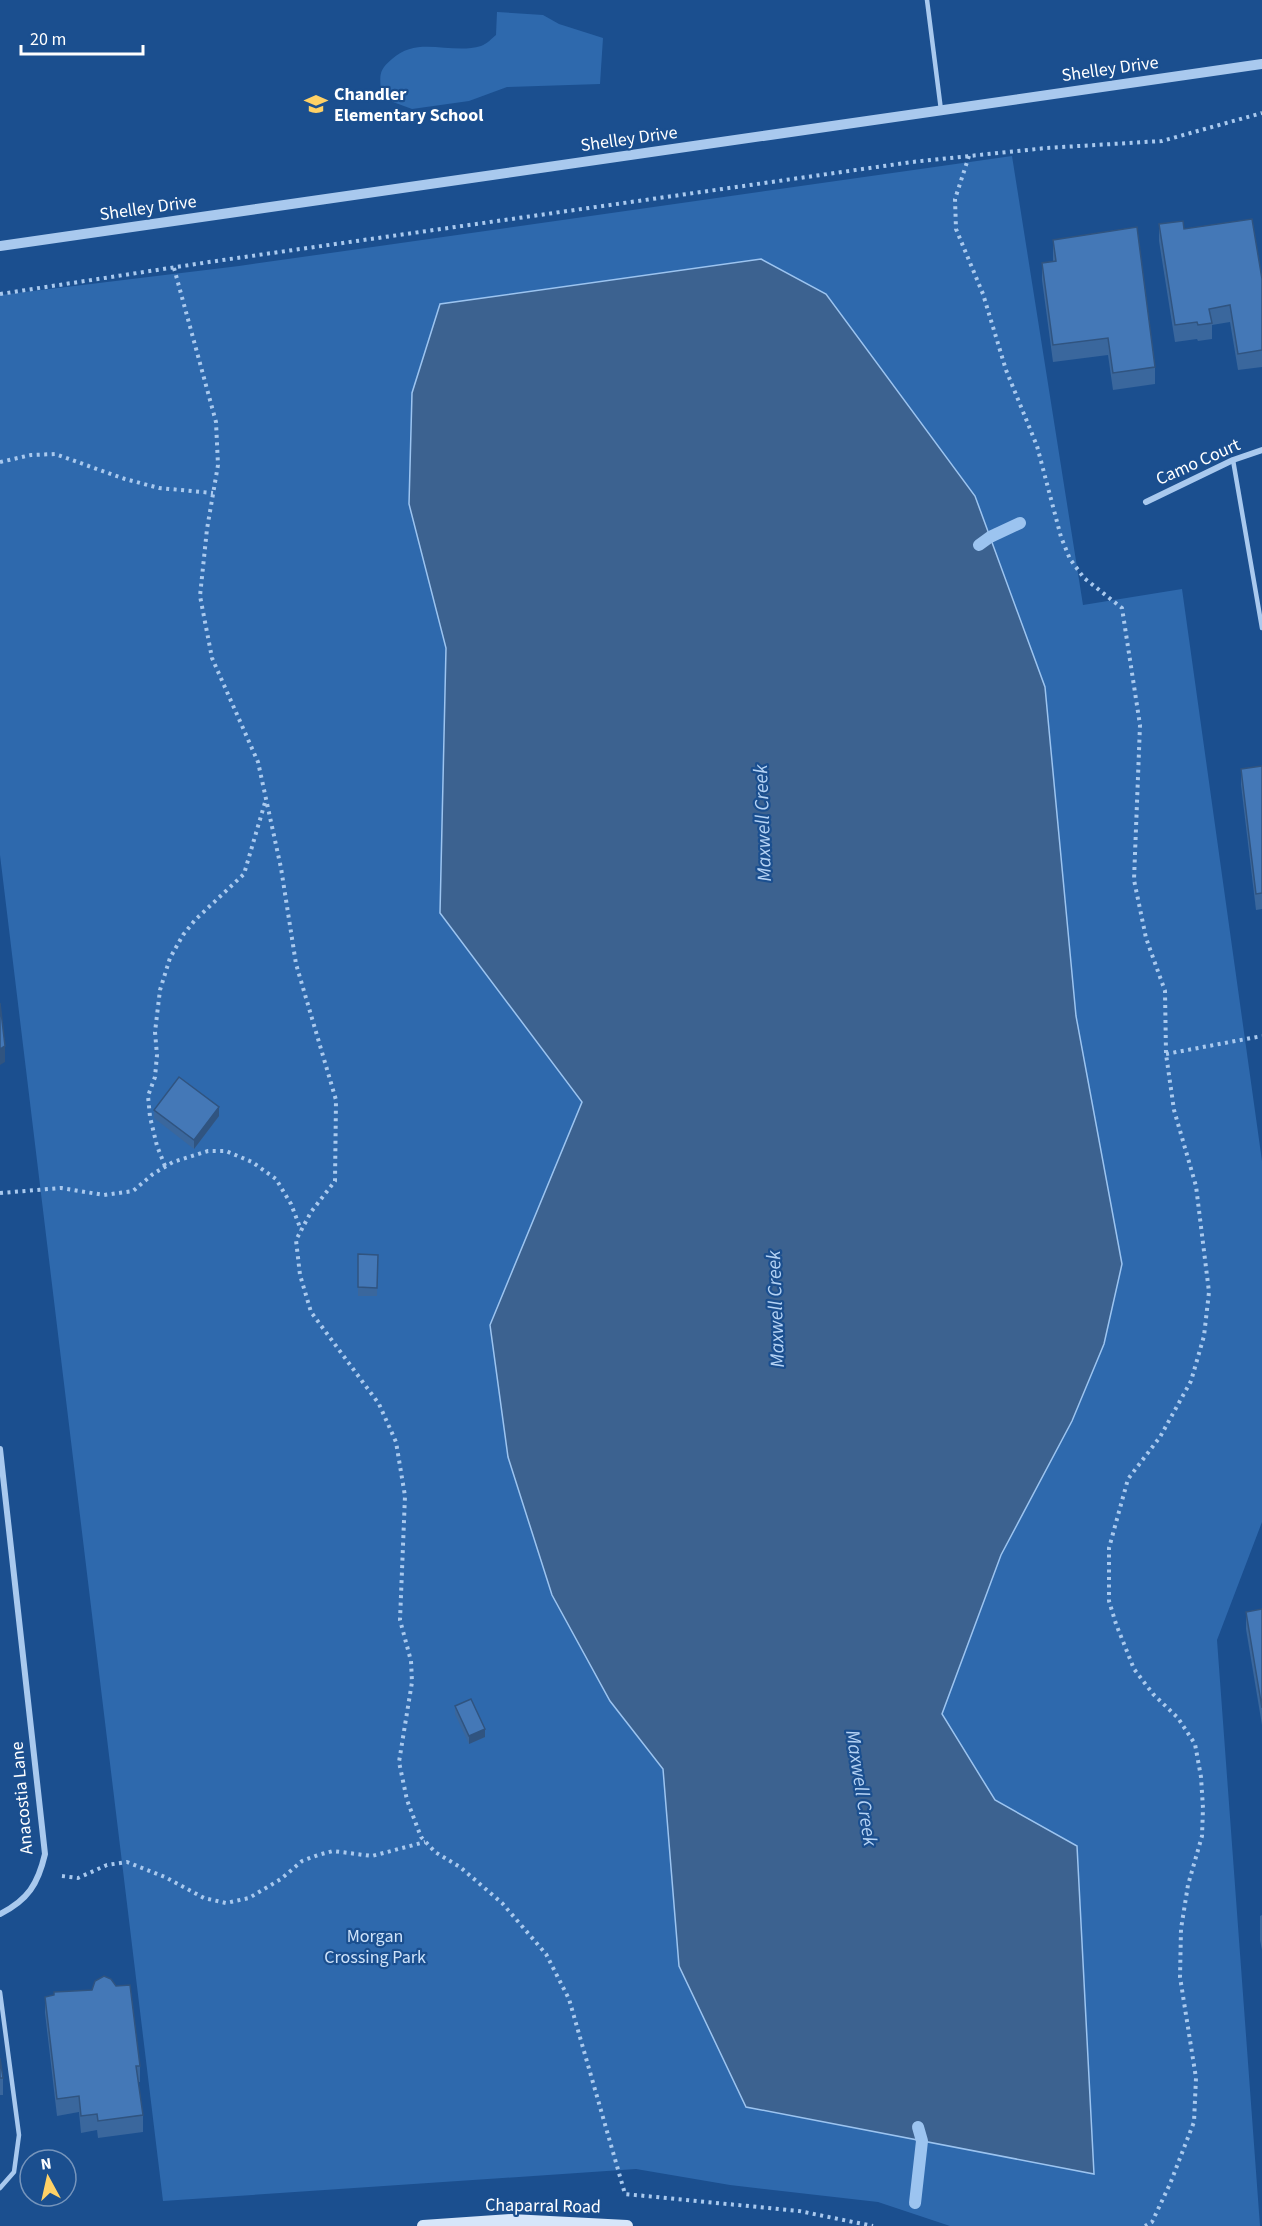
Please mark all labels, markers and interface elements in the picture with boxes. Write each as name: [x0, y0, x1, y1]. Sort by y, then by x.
scale bar: [21, 18, 142, 56]
text: 20 m: [30, 27, 66, 52]
street label: Shelley Drive: [1060, 50, 1160, 88]
place label: Chandler Elementary School: [334, 82, 484, 128]
school or university icon: Chandler Elementary School: [303, 91, 329, 117]
street label: Shelley Drive: [579, 120, 679, 158]
street label: Shelley Drive: [98, 189, 198, 227]
street label: Camo Court: [1152, 432, 1244, 492]
water label: Maxwell Creek: [747, 763, 779, 882]
water label: Maxwell Creek: [760, 1249, 792, 1368]
water label: Maxwell Creek: [838, 1728, 884, 1849]
street label: Anacostia Lane: [5, 1740, 39, 1855]
park label: Morgan Crossing Park: [324, 1924, 426, 1970]
north arrow: [18, 2148, 78, 2208]
text: N: [39, 2153, 53, 2176]
street label: Chaparral Road: [485, 2192, 601, 2220]

